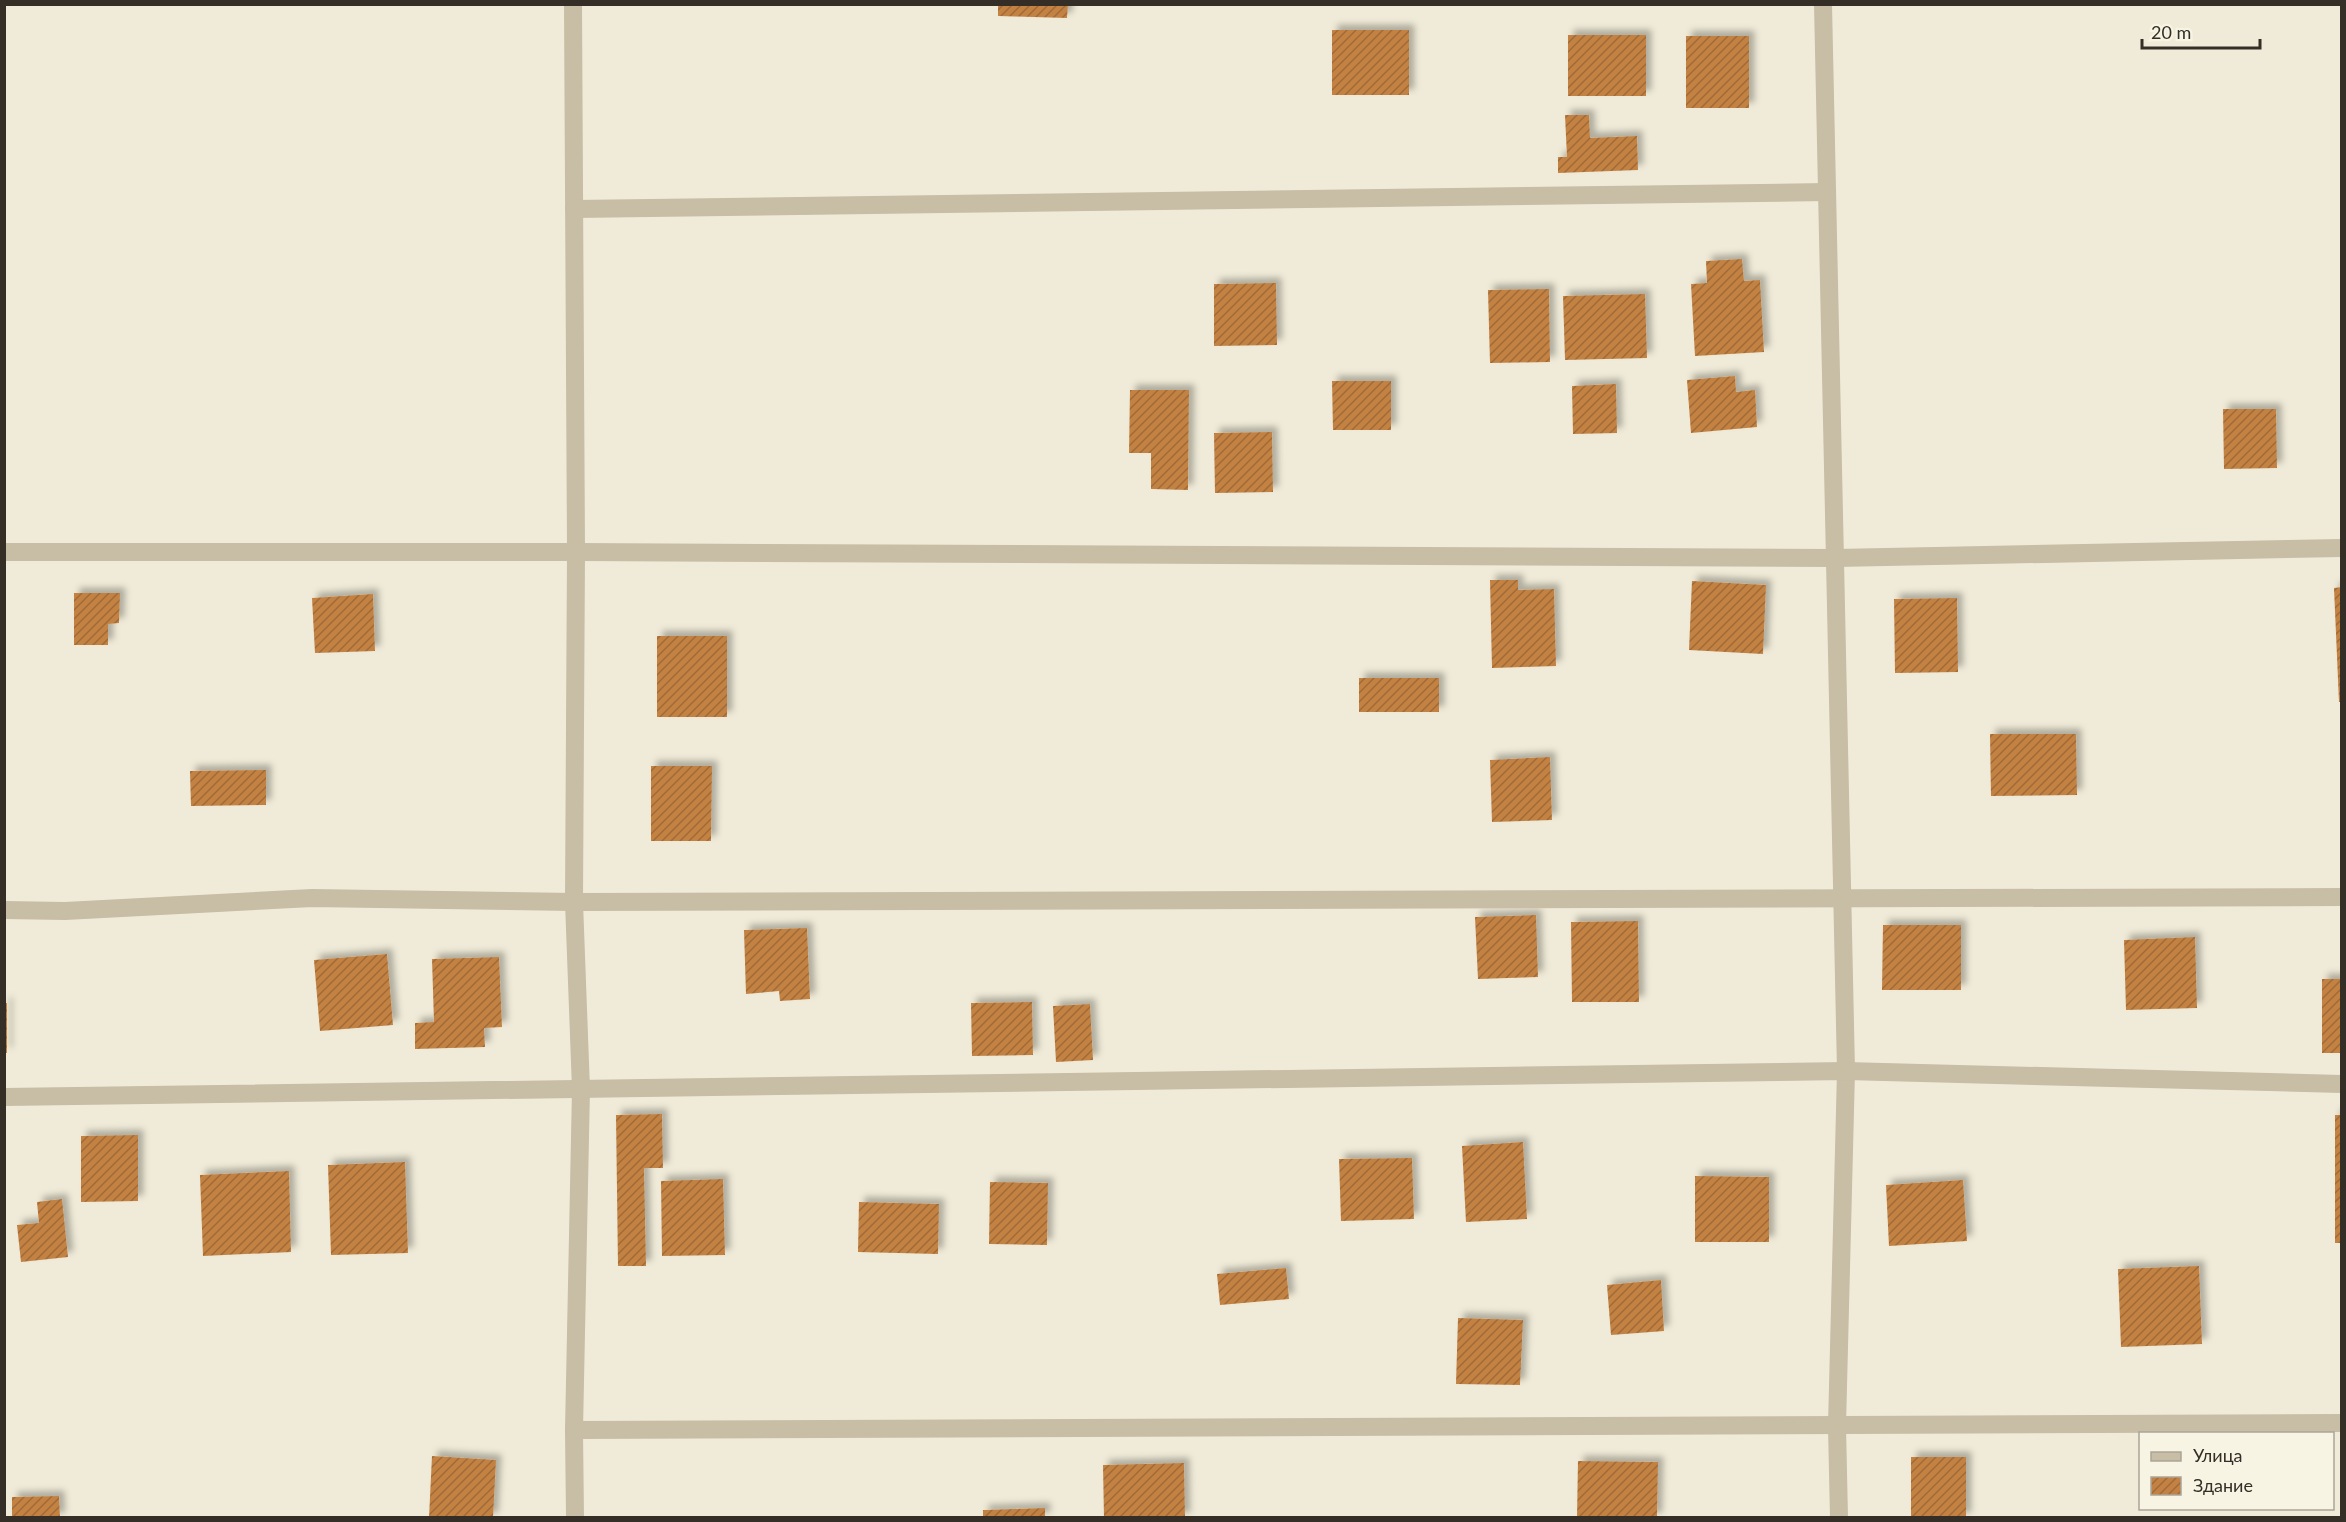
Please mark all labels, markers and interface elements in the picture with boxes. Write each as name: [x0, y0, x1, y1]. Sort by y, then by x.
scale bar: [2142, 12, 2260, 50]
text: 20 m: [2151, 21, 2191, 43]
legend: [2139, 1432, 2334, 1510]
text: Улица: [2193, 1444, 2243, 1466]
text: Здание: [2193, 1474, 2253, 1496]

